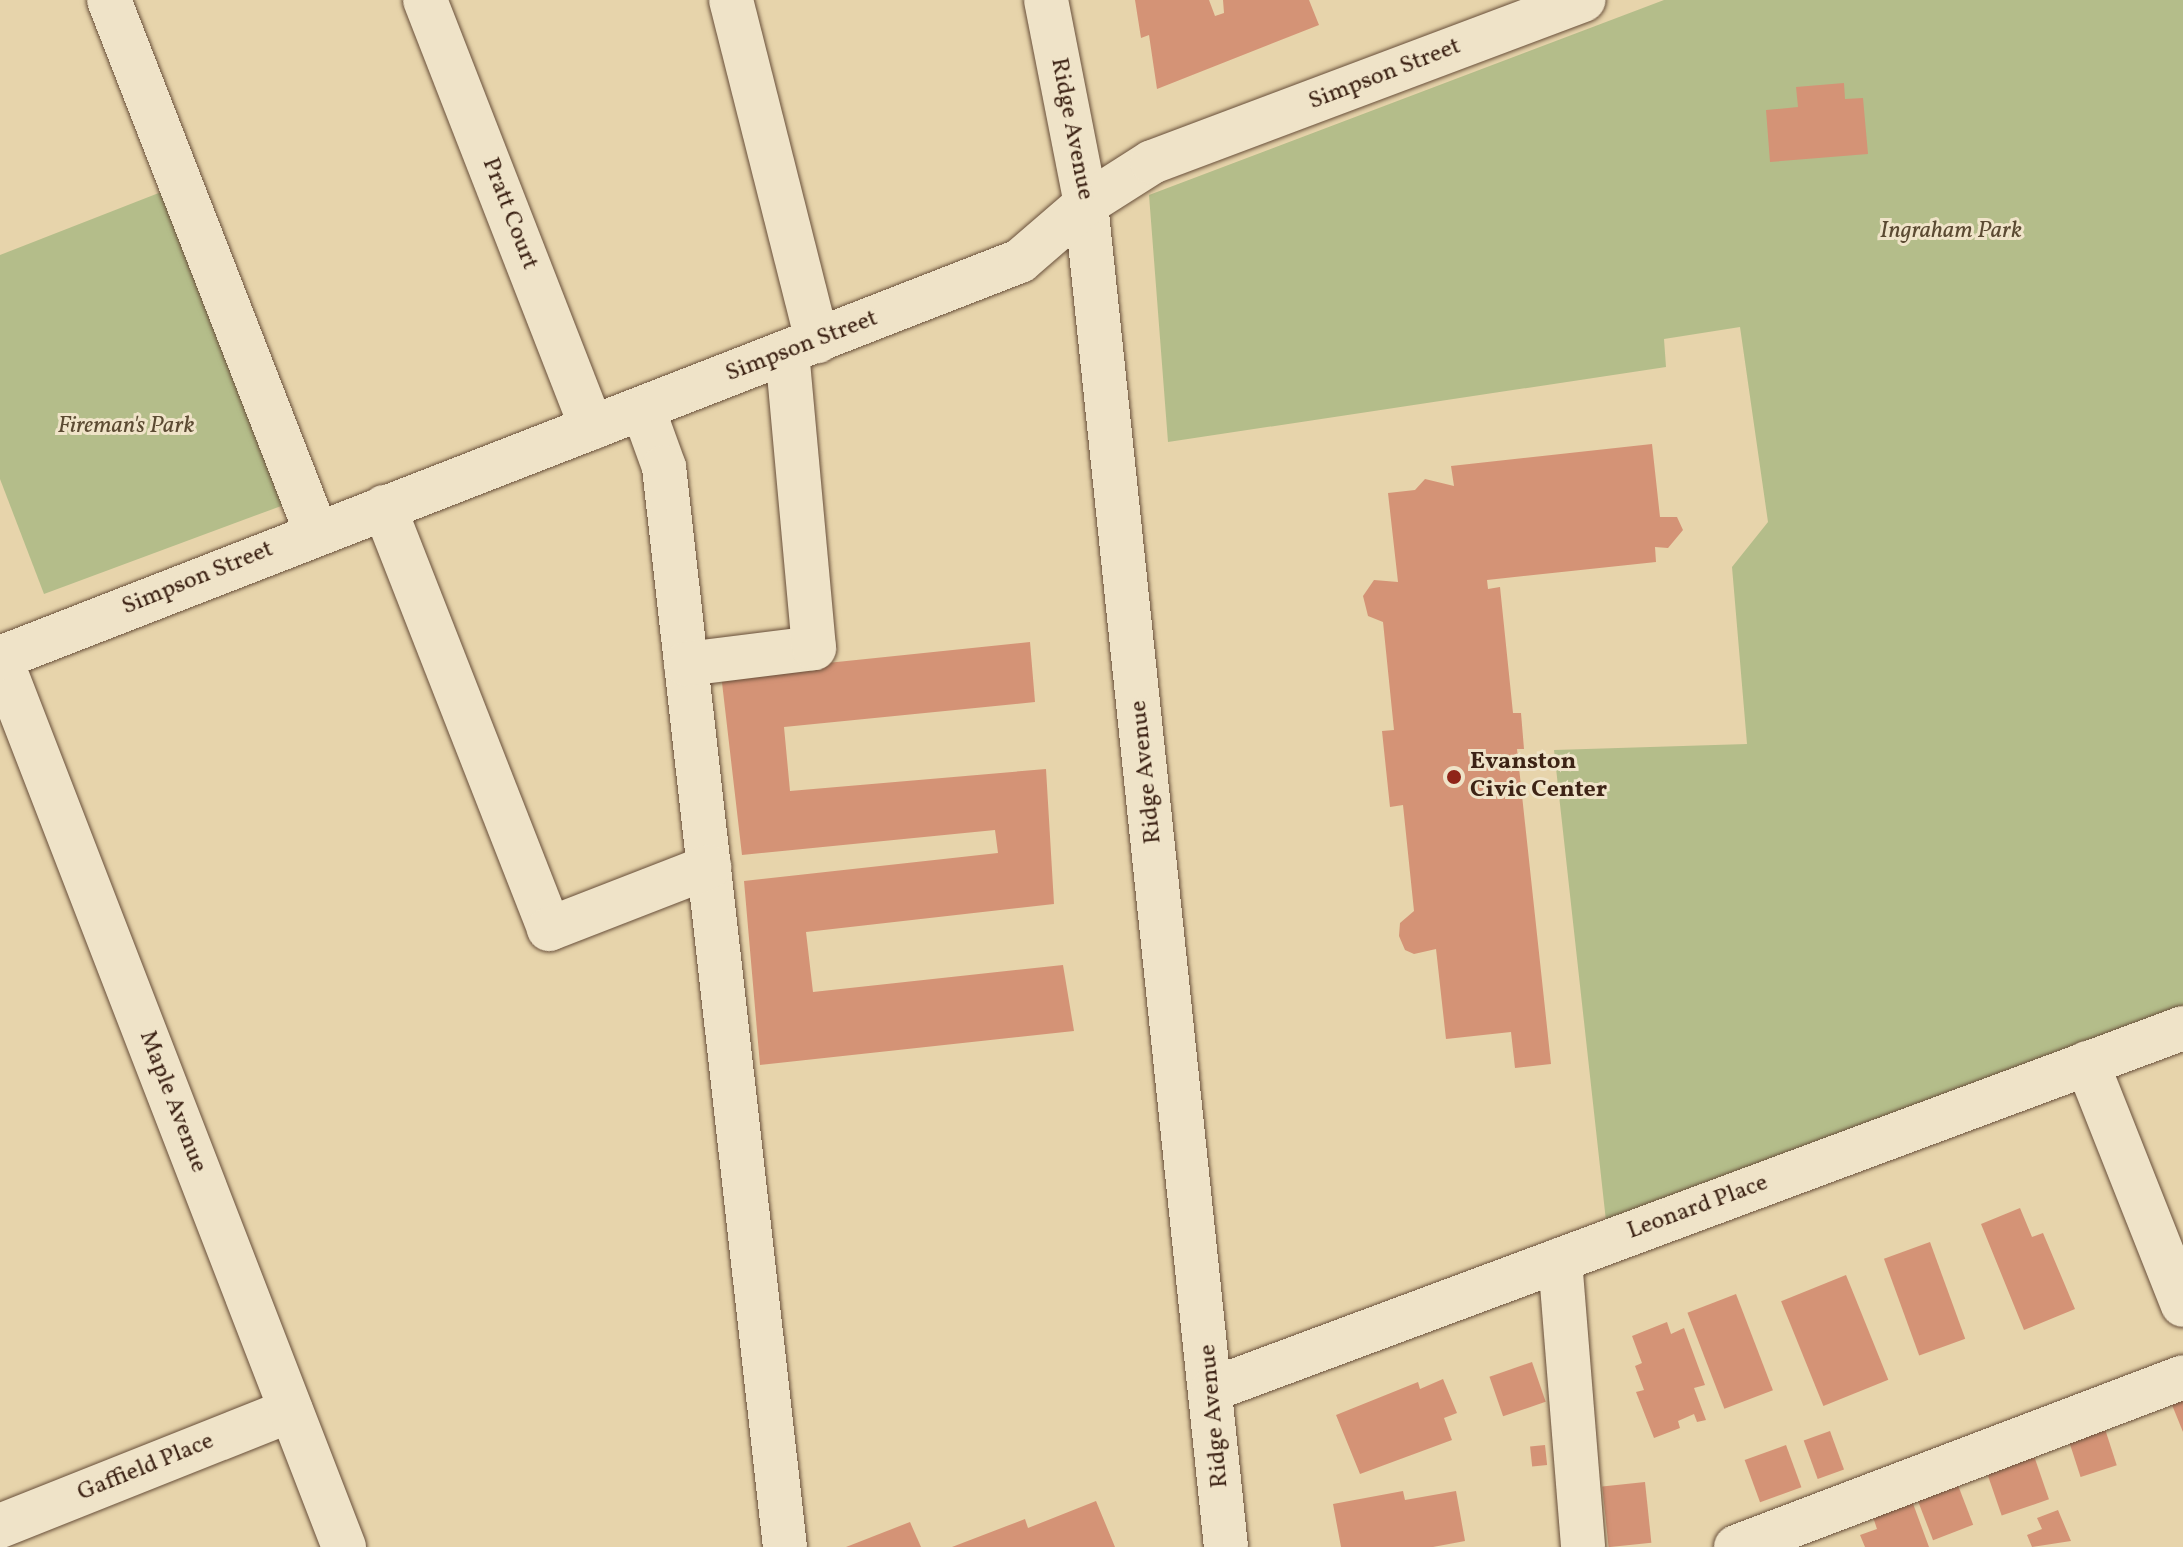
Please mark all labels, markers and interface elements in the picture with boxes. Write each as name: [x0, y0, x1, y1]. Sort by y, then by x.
street label: Simpson Street: [1305, 33, 1465, 117]
street label: Ridge Avenue: [1043, 56, 1099, 202]
street label: Pratt Court: [475, 154, 543, 274]
park label: Ingraham Park: [1880, 218, 2022, 246]
street label: Simpson Street: [722, 305, 882, 389]
park label: Fireman's Park: [57, 413, 195, 441]
street label: Simpson Street: [118, 536, 278, 622]
street label: Ridge Avenue: [1125, 699, 1169, 845]
place label: Evanston Civic Center: [1470, 749, 1607, 805]
marker: Evanston Civic Center: [1445, 768, 1463, 786]
street label: Maple Avenue: [132, 1027, 212, 1177]
street label: Leonard Place: [1624, 1169, 1772, 1247]
street label: Ridge Avenue: [1194, 1343, 1236, 1489]
street label: Gaffield Place: [74, 1428, 218, 1508]

